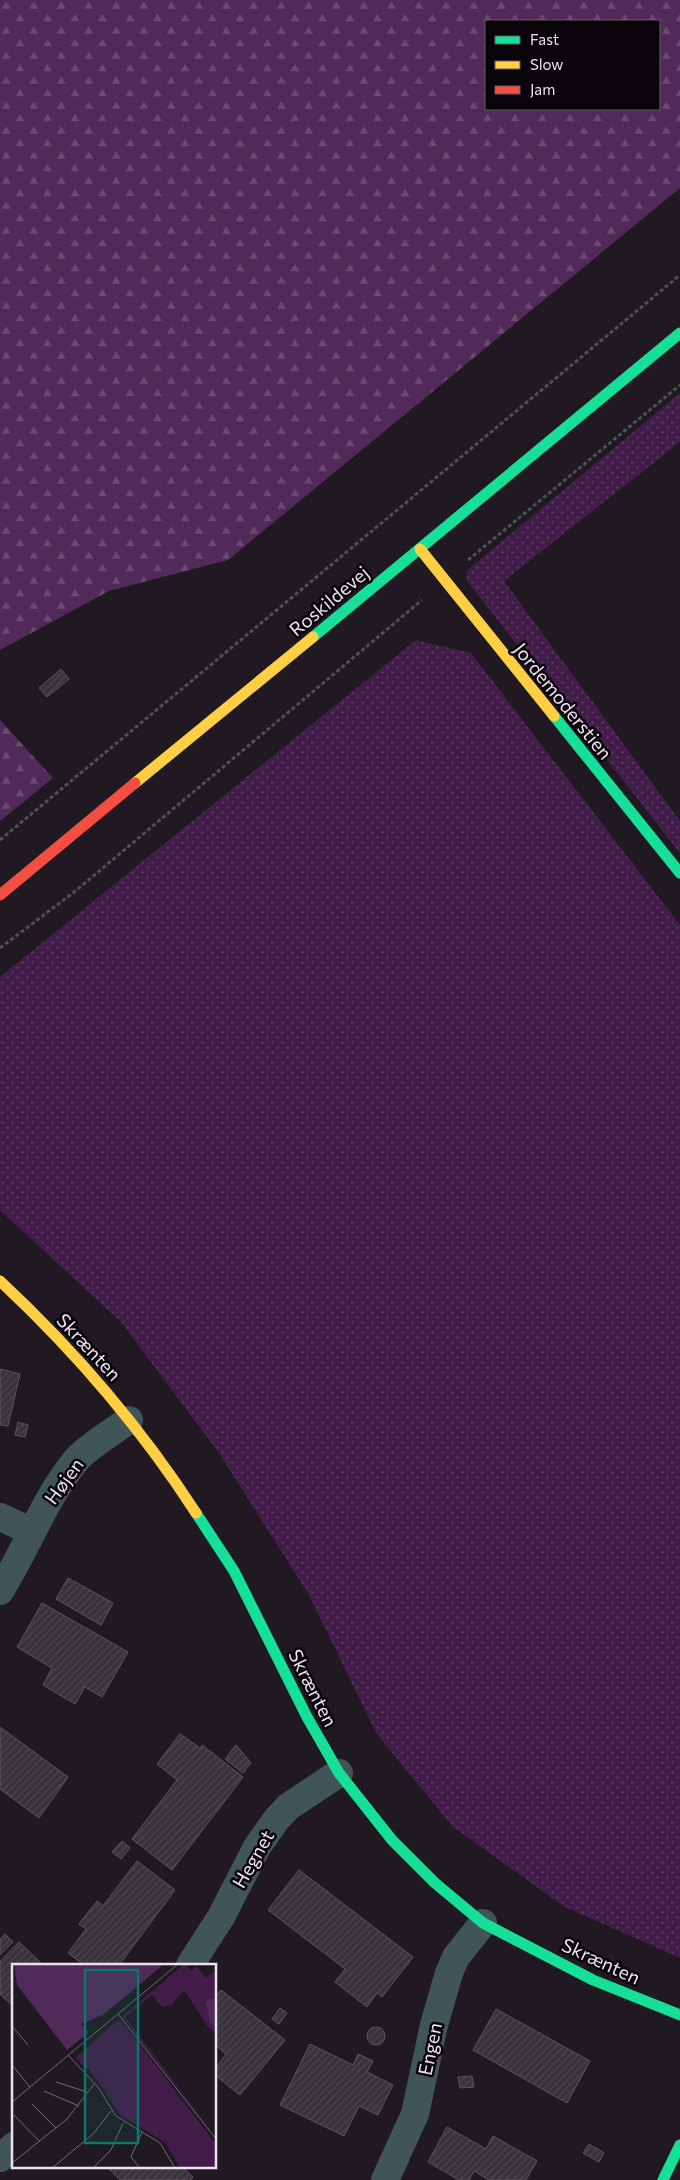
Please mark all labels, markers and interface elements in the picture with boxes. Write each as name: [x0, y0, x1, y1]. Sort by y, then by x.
legend: [485, 20, 660, 110]
text: Fast: [530, 30, 559, 48]
text: Slow: [530, 55, 563, 73]
text: Jam: [530, 80, 555, 98]
street label: Roskildevej: [284, 561, 373, 641]
street label: Jordemoderstien: [509, 638, 617, 764]
street label: Skrænten: [52, 1308, 126, 1385]
street label: Højen: [39, 1453, 88, 1508]
street label: Skrænten: [284, 1645, 343, 1730]
street label: Hegnet: [227, 1825, 278, 1892]
street label: Skrænten: [558, 1932, 644, 1989]
inset map: [12, 1964, 216, 2168]
street label: Engen: [413, 2020, 446, 2077]

